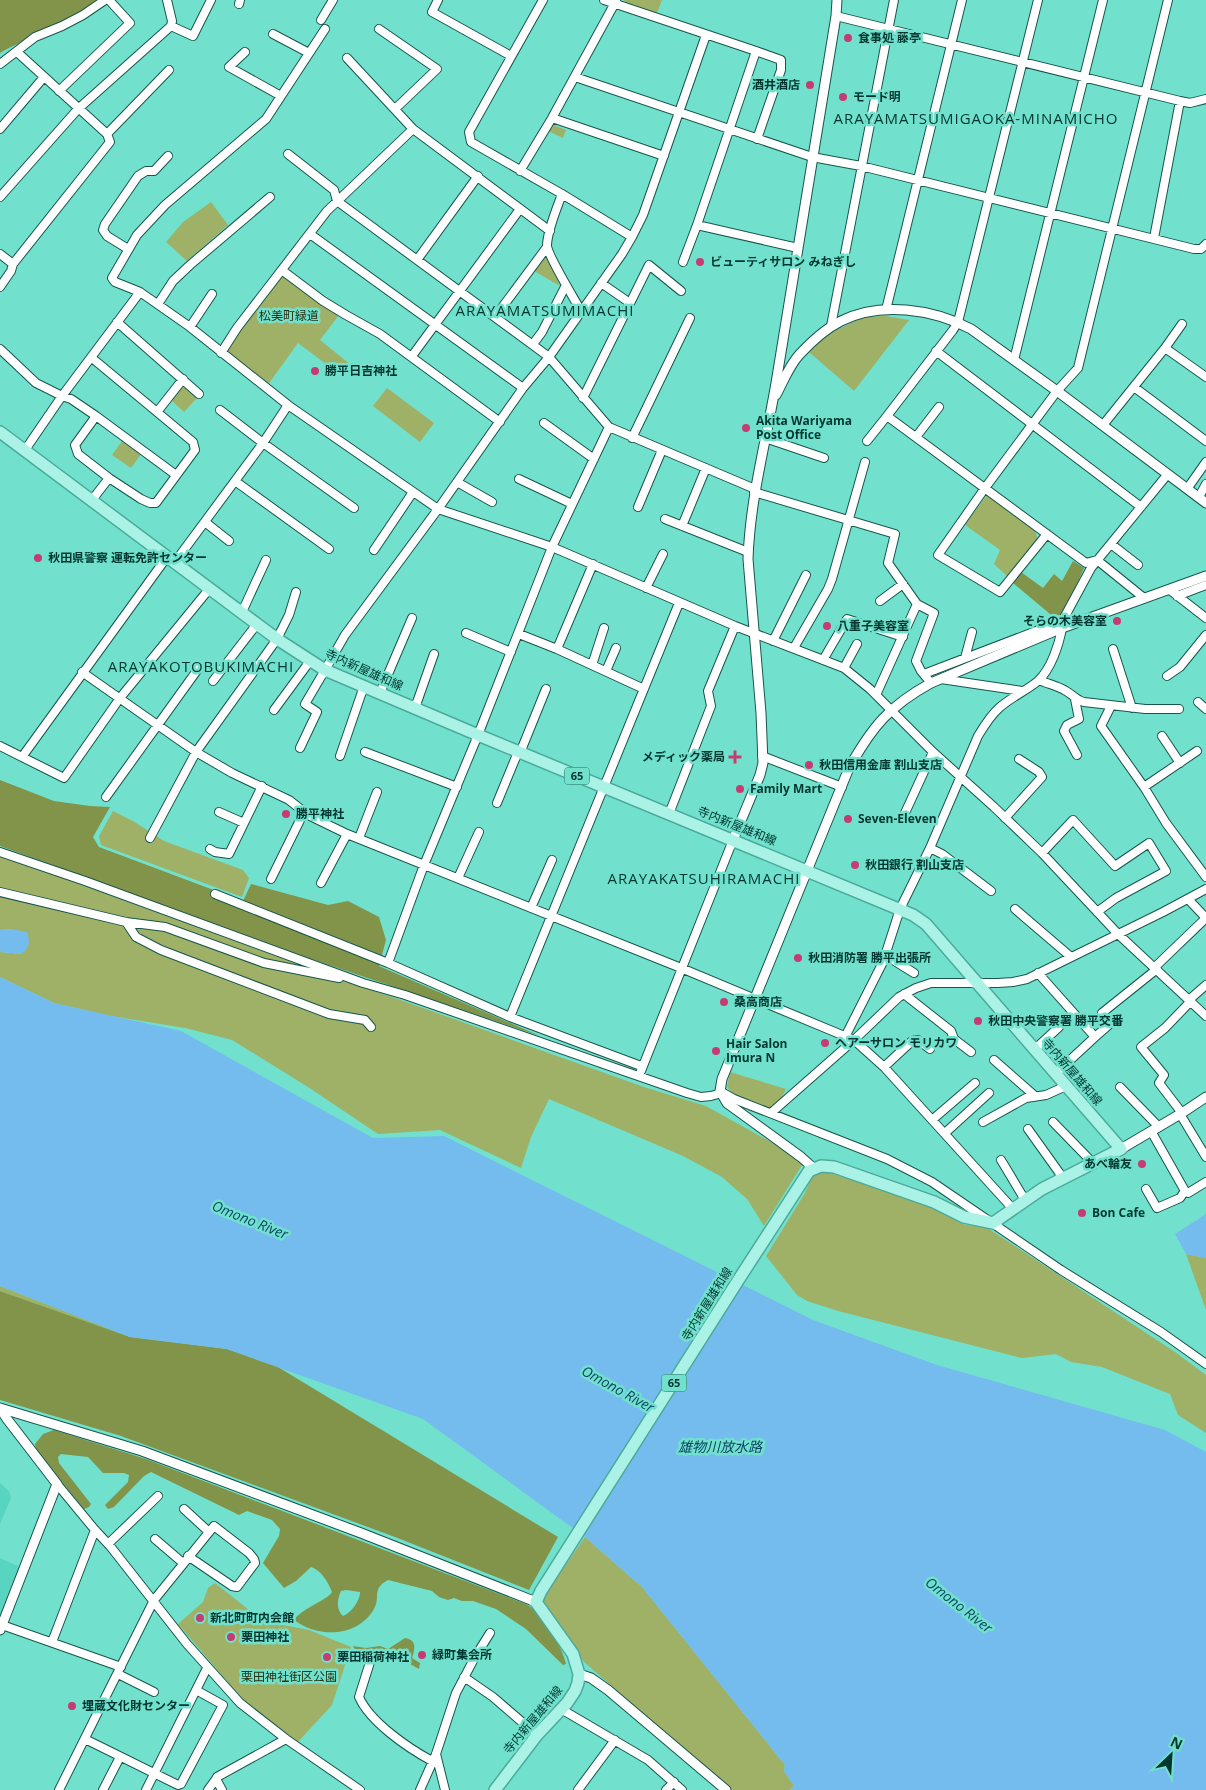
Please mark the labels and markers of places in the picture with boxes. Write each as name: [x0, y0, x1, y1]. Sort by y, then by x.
place label: 食事処 藤亭: [858, 29, 921, 46]
marker: 食事処 藤亭: [842, 32, 854, 44]
place label: 酒井酒店: [752, 76, 800, 93]
marker: 酒井酒店: [804, 79, 816, 91]
place label: モード明: [853, 88, 901, 105]
marker: モード明: [837, 91, 849, 103]
place label: ビューティサロン みねぎし: [710, 253, 856, 270]
marker: ビューティサロン みねぎし: [694, 256, 706, 268]
place label: 勝平日吉神社: [325, 362, 397, 379]
marker: 勝平日吉神社: [309, 365, 321, 377]
place label: Akita Wariyama Post Office: [756, 412, 852, 443]
marker: Akita Wariyama Post Office: [740, 422, 752, 434]
place label: 秋田県警察 運転免許センター: [48, 549, 207, 566]
marker: 秋田県警察 運転免許センター: [32, 552, 44, 564]
place label: そらの木美容室: [1023, 612, 1107, 629]
marker: そらの木美容室: [1111, 615, 1123, 627]
place label: 八重子美容室: [837, 617, 909, 634]
marker: 八重子美容室: [821, 620, 833, 632]
place label: メディック薬局: [642, 748, 725, 765]
marker: メディック薬局: [729, 751, 741, 763]
place label: 秋田信用金庫 割山支店: [819, 756, 942, 773]
marker: 秋田信用金庫 割山支店: [803, 759, 815, 771]
place label: Family Mart: [750, 780, 822, 797]
marker: Family Mart: [734, 783, 746, 795]
place label: 勝平神社: [296, 805, 344, 822]
marker: 勝平神社: [280, 808, 292, 820]
place label: Seven-Eleven: [858, 810, 937, 827]
marker: Seven-Eleven: [842, 813, 854, 825]
place label: 秋田銀行 割山支店: [865, 856, 964, 873]
marker: 秋田銀行 割山支店: [849, 859, 861, 871]
place label: 秋田消防署 勝平出張所: [808, 949, 931, 966]
marker: 秋田消防署 勝平出張所: [792, 952, 804, 964]
place label: 桑高商店: [734, 993, 782, 1010]
marker: 桑高商店: [718, 996, 730, 1008]
place label: 秋田中央警察署 勝平交番: [988, 1012, 1124, 1029]
marker: 秋田中央警察署 勝平交番: [972, 1015, 984, 1027]
place label: ヘアーサロン モリカワ: [835, 1034, 957, 1051]
place label: Hair Salon Imura N: [726, 1035, 788, 1066]
marker: ヘアーサロン モリカワ: [819, 1037, 831, 1049]
marker: Hair Salon Imura N: [710, 1045, 722, 1057]
place label: あべ輪友: [1084, 1155, 1132, 1172]
marker: あべ輪友: [1136, 1158, 1148, 1170]
place label: Bon Cafe: [1092, 1204, 1145, 1221]
marker: Bon Cafe: [1076, 1207, 1088, 1219]
place label: 新北町町内会館: [210, 1609, 294, 1626]
marker: 新北町町内会館: [194, 1612, 206, 1624]
place label: 栗田神社: [241, 1628, 289, 1645]
marker: 栗田神社: [225, 1631, 237, 1643]
place label: 緑町集会所: [432, 1646, 492, 1663]
place label: 栗田稲荷神社: [337, 1648, 409, 1665]
marker: 緑町集会所: [416, 1649, 428, 1661]
marker: 栗田稲荷神社: [321, 1651, 333, 1663]
place label: 埋蔵文化財センター: [82, 1697, 190, 1714]
marker: 埋蔵文化財センター: [66, 1700, 78, 1712]

